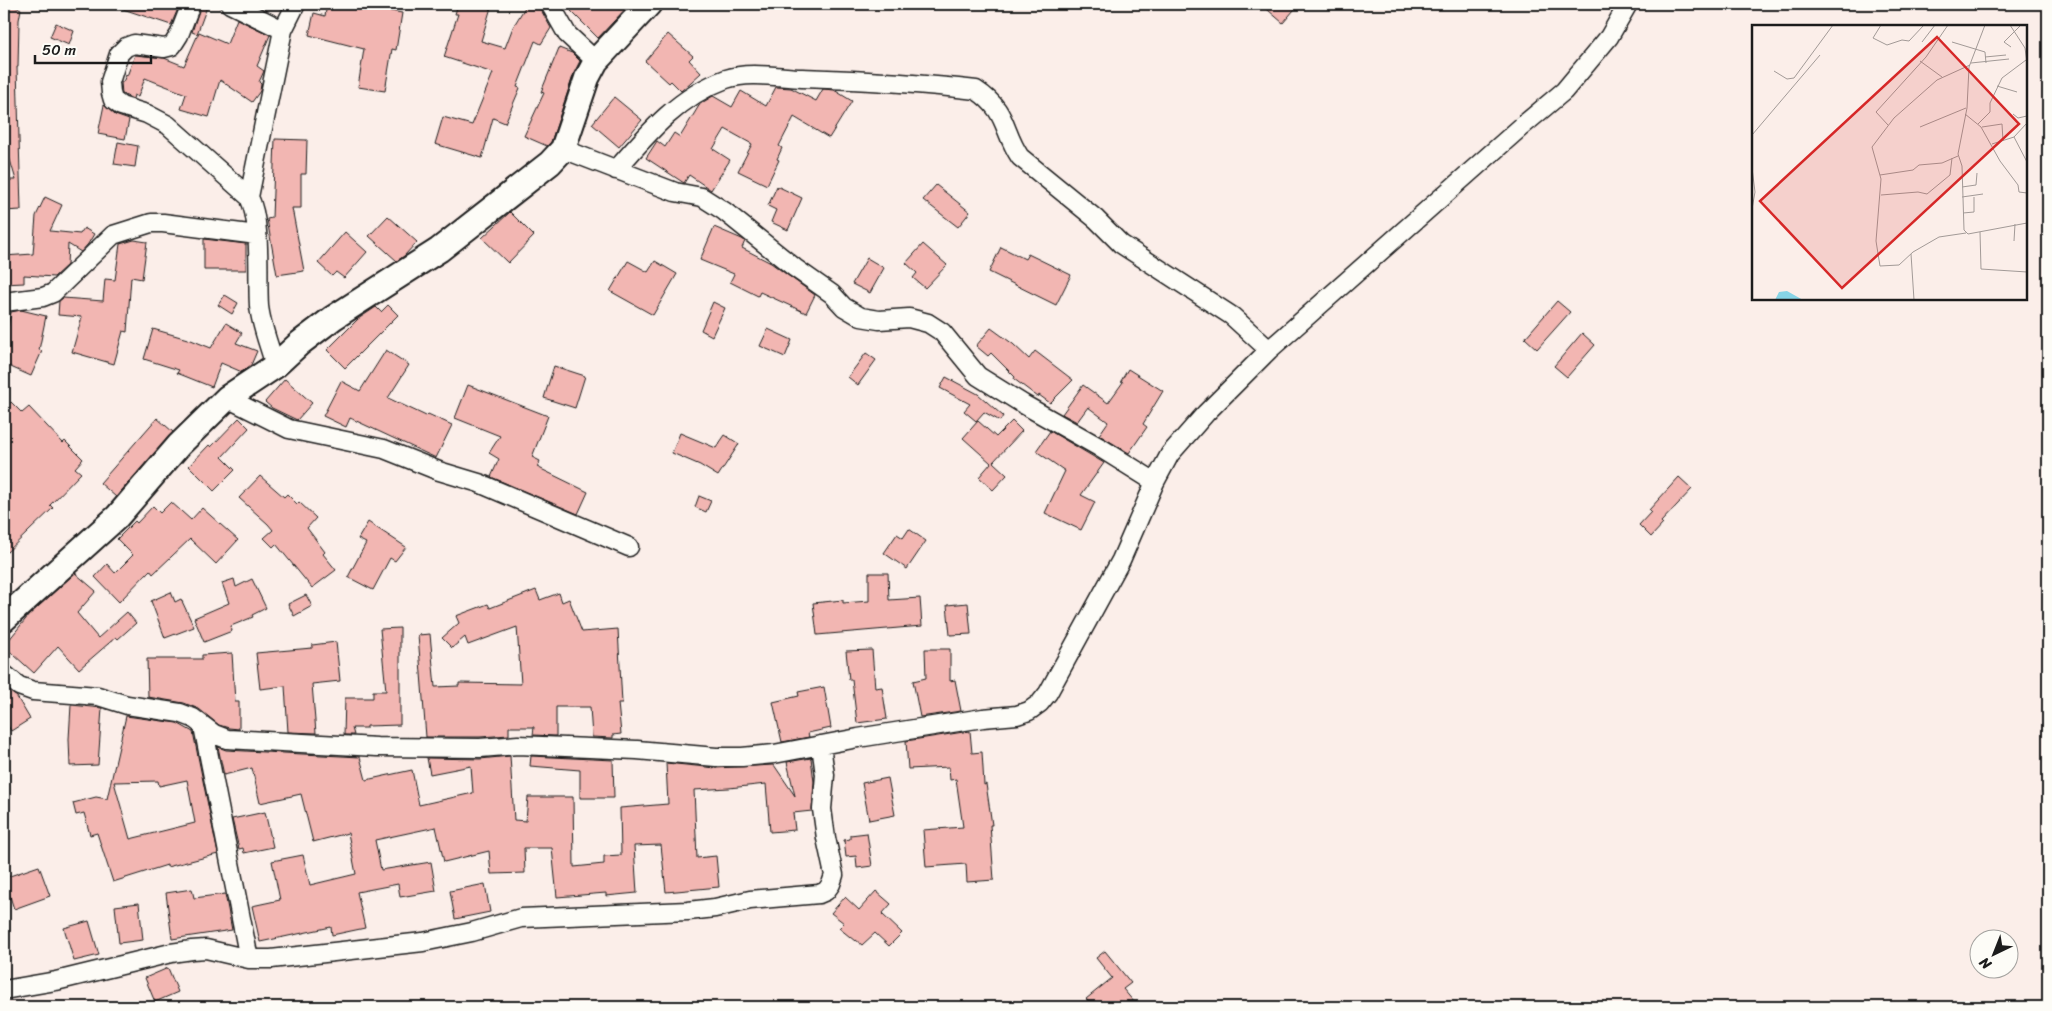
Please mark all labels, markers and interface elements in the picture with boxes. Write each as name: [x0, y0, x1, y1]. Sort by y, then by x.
inset map: [1752, 25, 2027, 300]
scale bar: [35, 32, 151, 64]
text: 50 m: [42, 37, 77, 63]
north arrow: [1970, 928, 2020, 978]
text: N: [1973, 950, 1998, 976]

